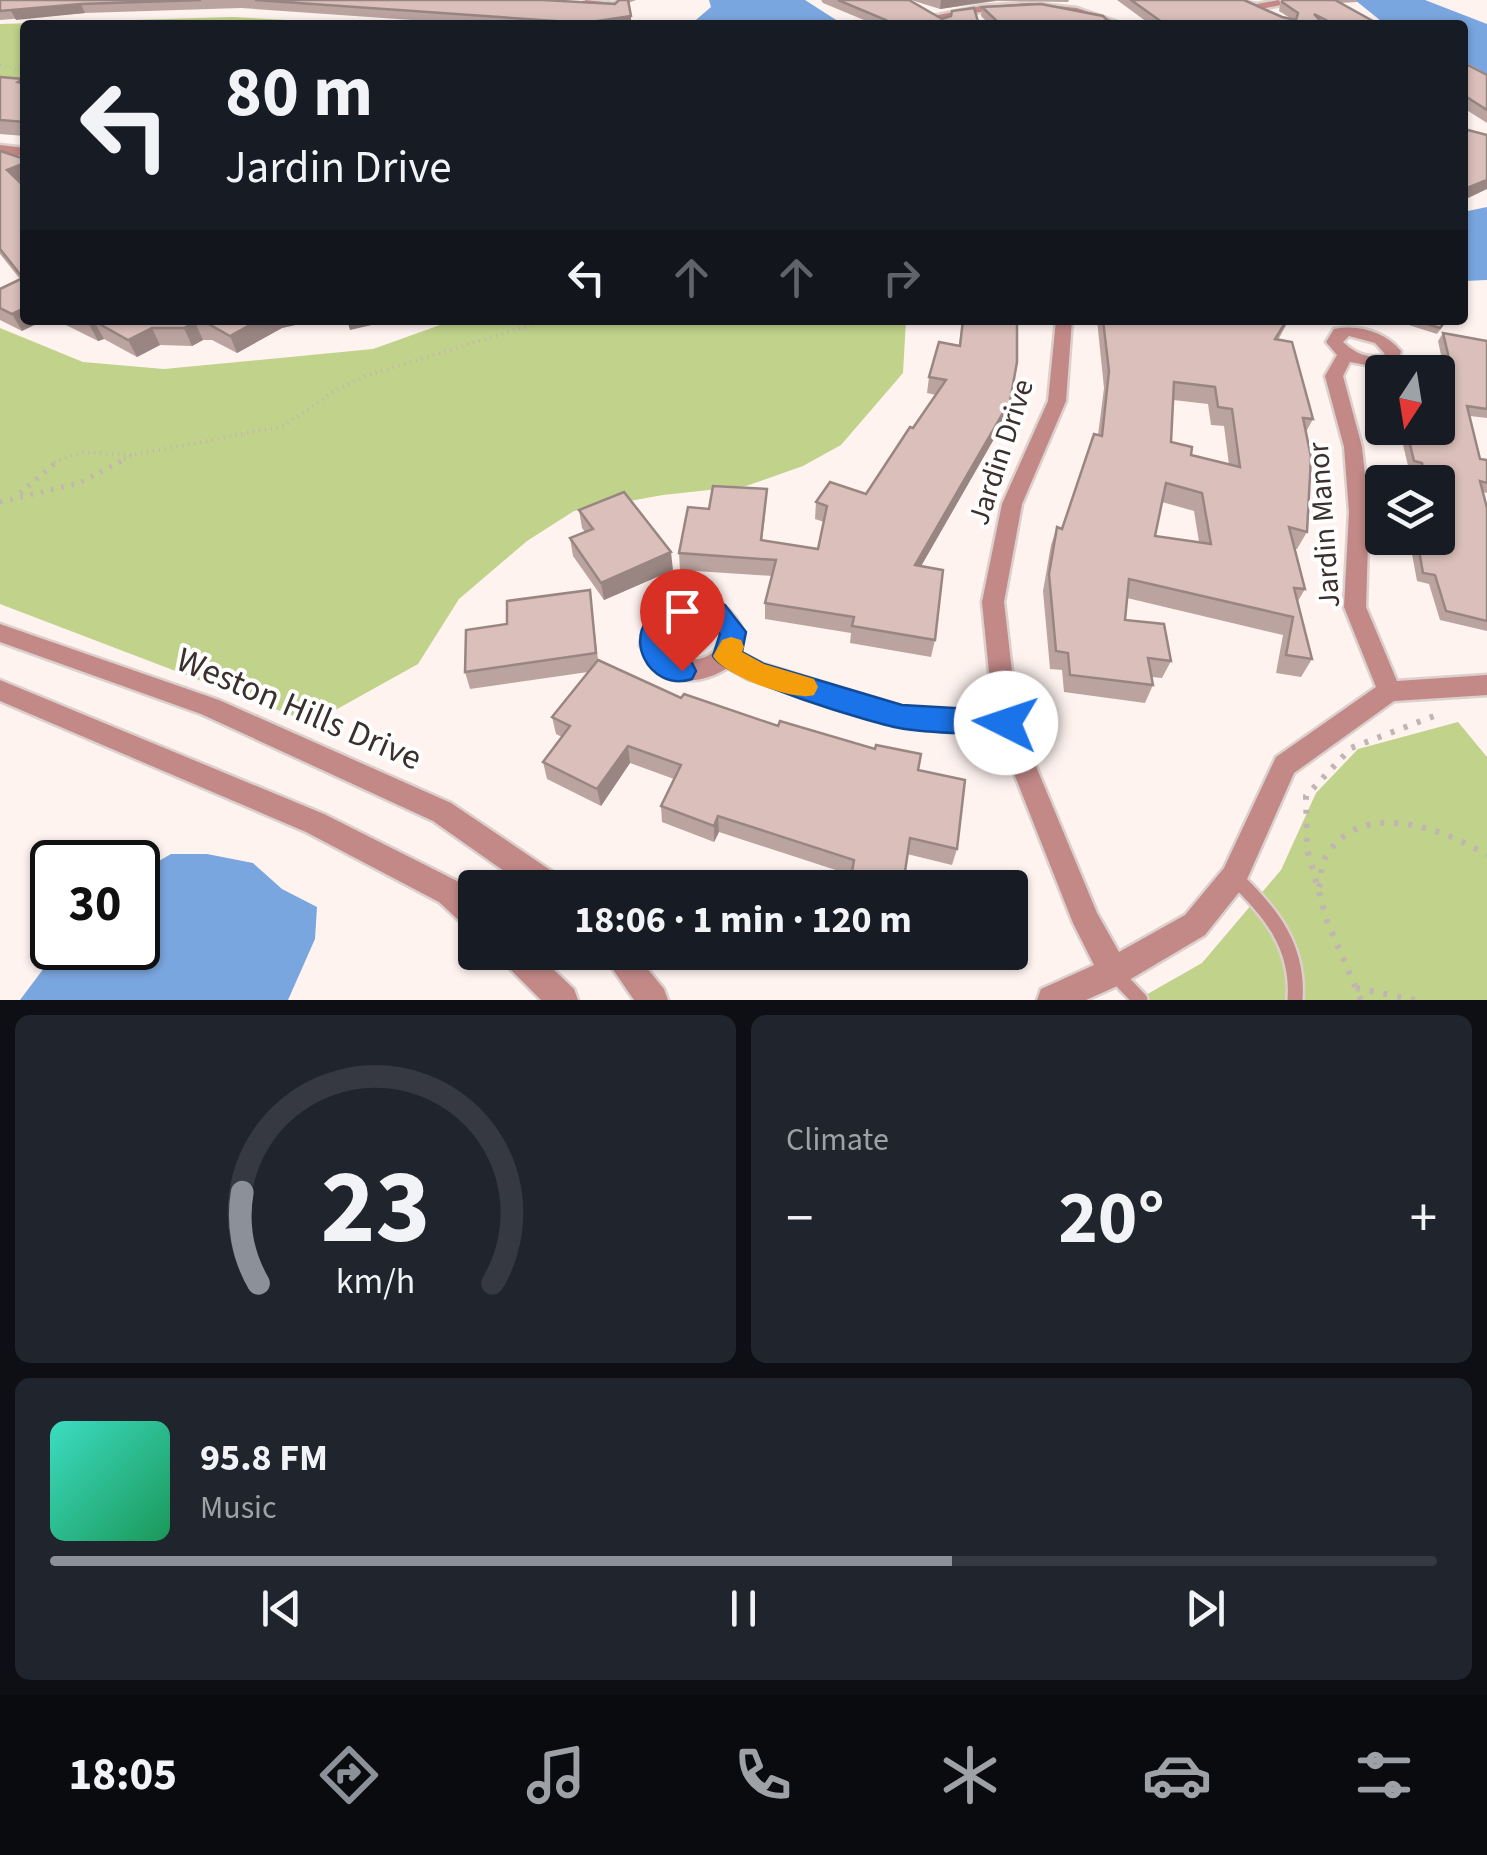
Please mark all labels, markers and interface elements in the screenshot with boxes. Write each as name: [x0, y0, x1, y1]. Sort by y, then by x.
text: 80 m: [225, 43, 373, 143]
icon: left: [60, 60, 190, 190]
text: Jardin Drive: [225, 136, 452, 200]
icon: left: [559, 250, 614, 305]
icon: ahead: [664, 250, 719, 305]
icon: ahead: [769, 250, 824, 305]
icon: right: [874, 250, 929, 305]
north arrow: [1365, 355, 1455, 445]
map controls: [1365, 355, 1455, 555]
street label: Jardin Drive: [957, 374, 1045, 530]
street label: Jardin Manor: [1297, 440, 1351, 609]
button: layers: [1365, 465, 1455, 555]
pin: [640, 569, 725, 672]
icon: arrive: [655, 584, 710, 639]
street label: Weston Hills Drive: [169, 635, 429, 783]
position arrow: [954, 671, 1058, 775]
speed limit sign: 30: [30, 840, 160, 970]
text: 18:06 · 1 min · 120 m: [574, 893, 912, 947]
text: Climate: [786, 1117, 889, 1163]
text: 23: [321, 1135, 430, 1283]
text: 20°: [1058, 1165, 1165, 1272]
text: −: [786, 1180, 813, 1258]
text: +: [1410, 1180, 1437, 1258]
text: km/h: [336, 1256, 415, 1307]
text: 95.8 FM: [200, 1431, 328, 1485]
text: Music: [200, 1485, 277, 1531]
icon: previous: [254, 1581, 309, 1636]
icon: pause: [716, 1581, 771, 1636]
icon: next: [1178, 1581, 1233, 1636]
icon: directions: [314, 1740, 384, 1810]
icon: music: [521, 1740, 591, 1810]
icon: phone: [728, 1740, 798, 1810]
icon: climate: [935, 1740, 1005, 1810]
icon: car: [1142, 1740, 1212, 1810]
icon: filters: [1349, 1740, 1419, 1810]
text: 18:05: [68, 1743, 177, 1807]

